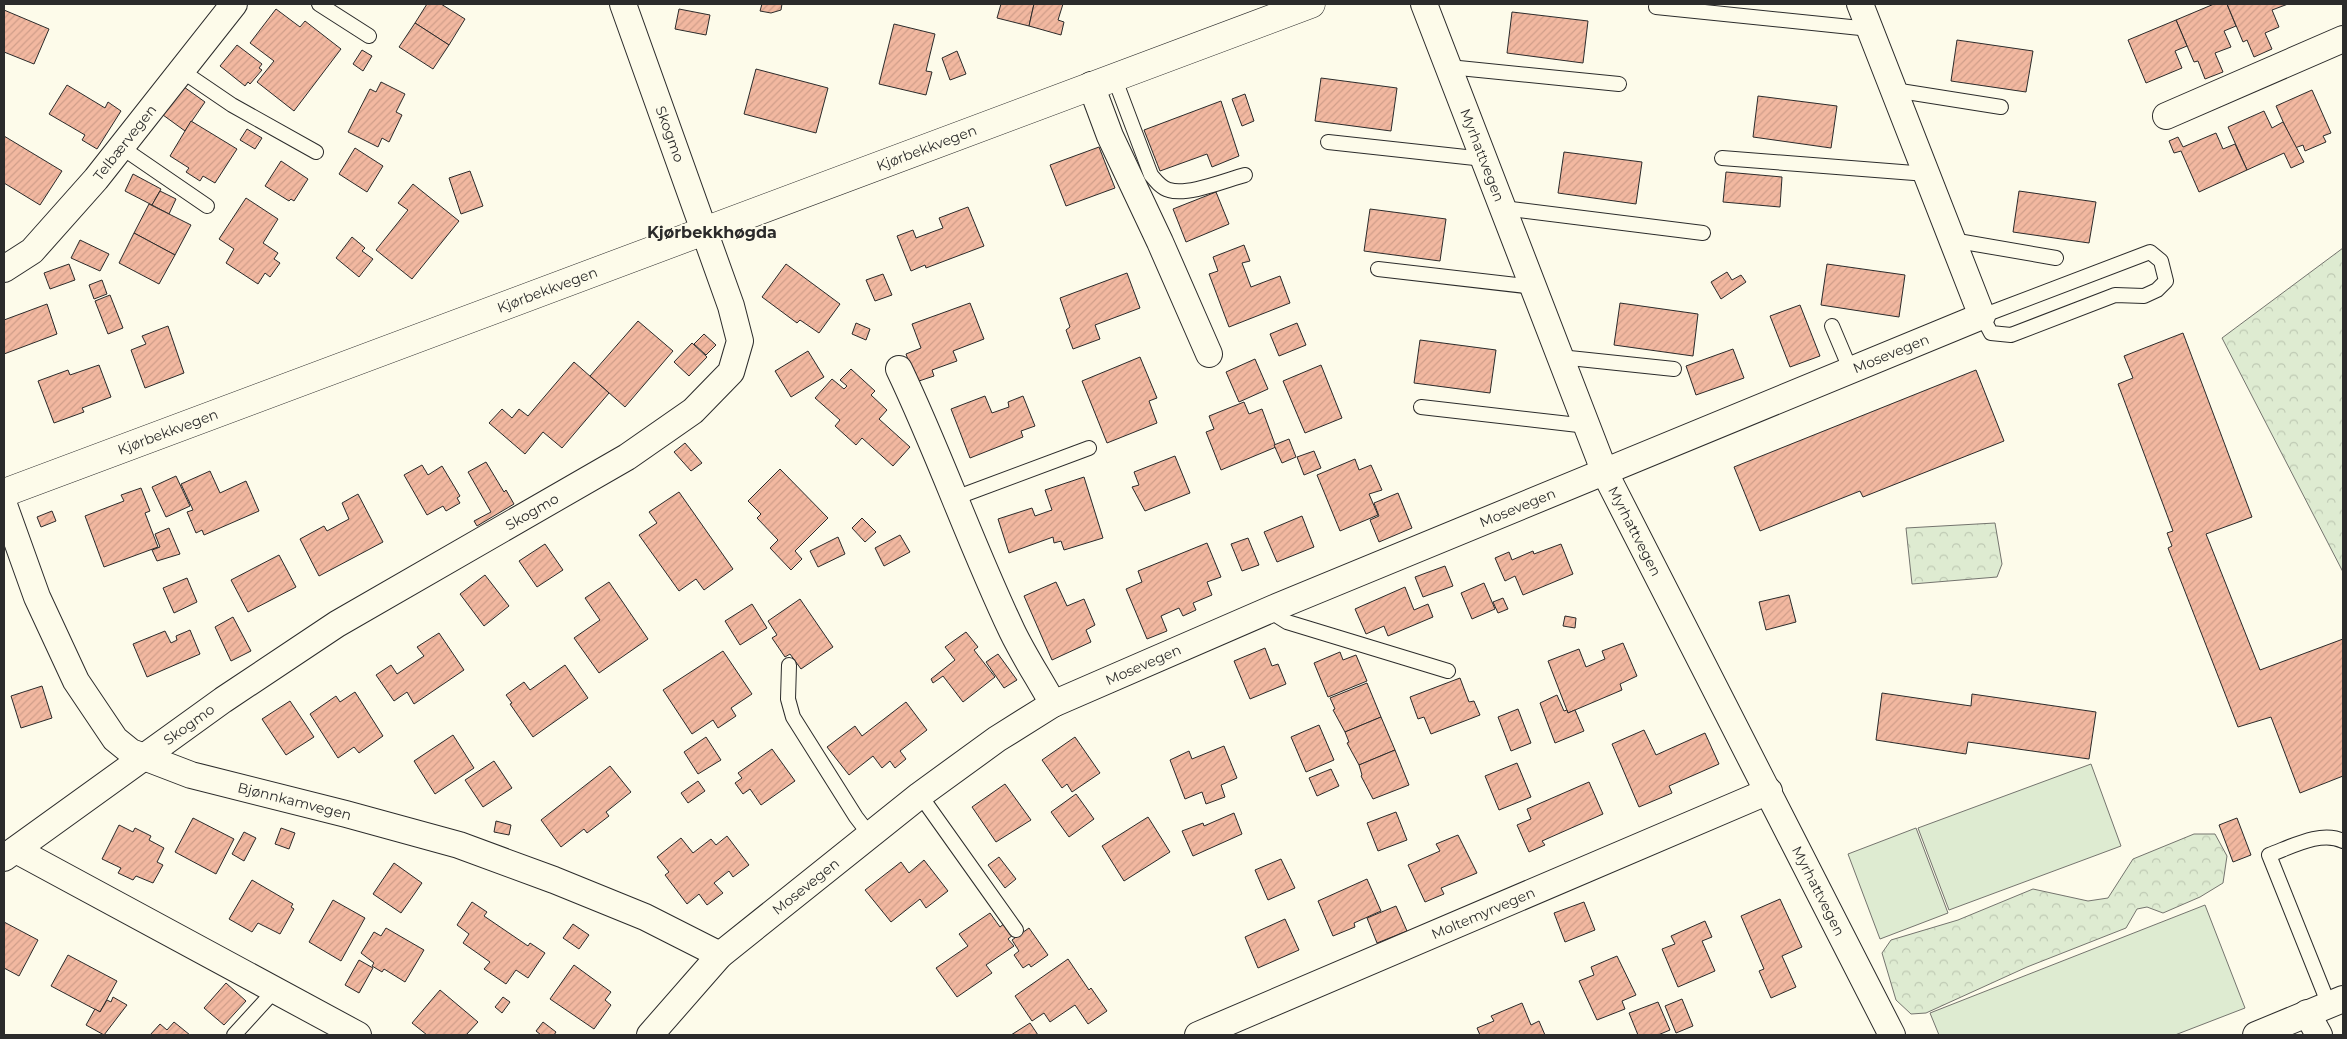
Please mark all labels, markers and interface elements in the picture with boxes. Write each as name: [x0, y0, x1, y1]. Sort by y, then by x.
street label: Telbærvegen: [89, 101, 160, 184]
street label: Skogmo: [652, 103, 689, 165]
street label: Myrhattvegen: [1456, 106, 1508, 204]
street label: Kjørbekkvegen: [874, 121, 979, 175]
district label: Kjørbekkhøgda: [647, 223, 777, 242]
street label: Kjørbekkvegen: [495, 263, 600, 317]
street label: Mosevegen: [1850, 330, 1932, 377]
street label: Kjørbekkvegen: [115, 405, 221, 459]
street label: Myrhattvegen: [1604, 483, 1665, 579]
street label: Mosevegen: [1477, 484, 1558, 531]
street label: Skogmo: [502, 489, 562, 534]
street label: Mosevegen: [1103, 640, 1184, 689]
street label: Skogmo: [160, 700, 218, 749]
street label: Bjønnkamvegen: [236, 778, 354, 824]
street label: Myrhattvegen: [1788, 843, 1849, 939]
street label: Mosevegen: [769, 854, 843, 919]
street label: Moltemyrvegen: [1428, 883, 1538, 943]

